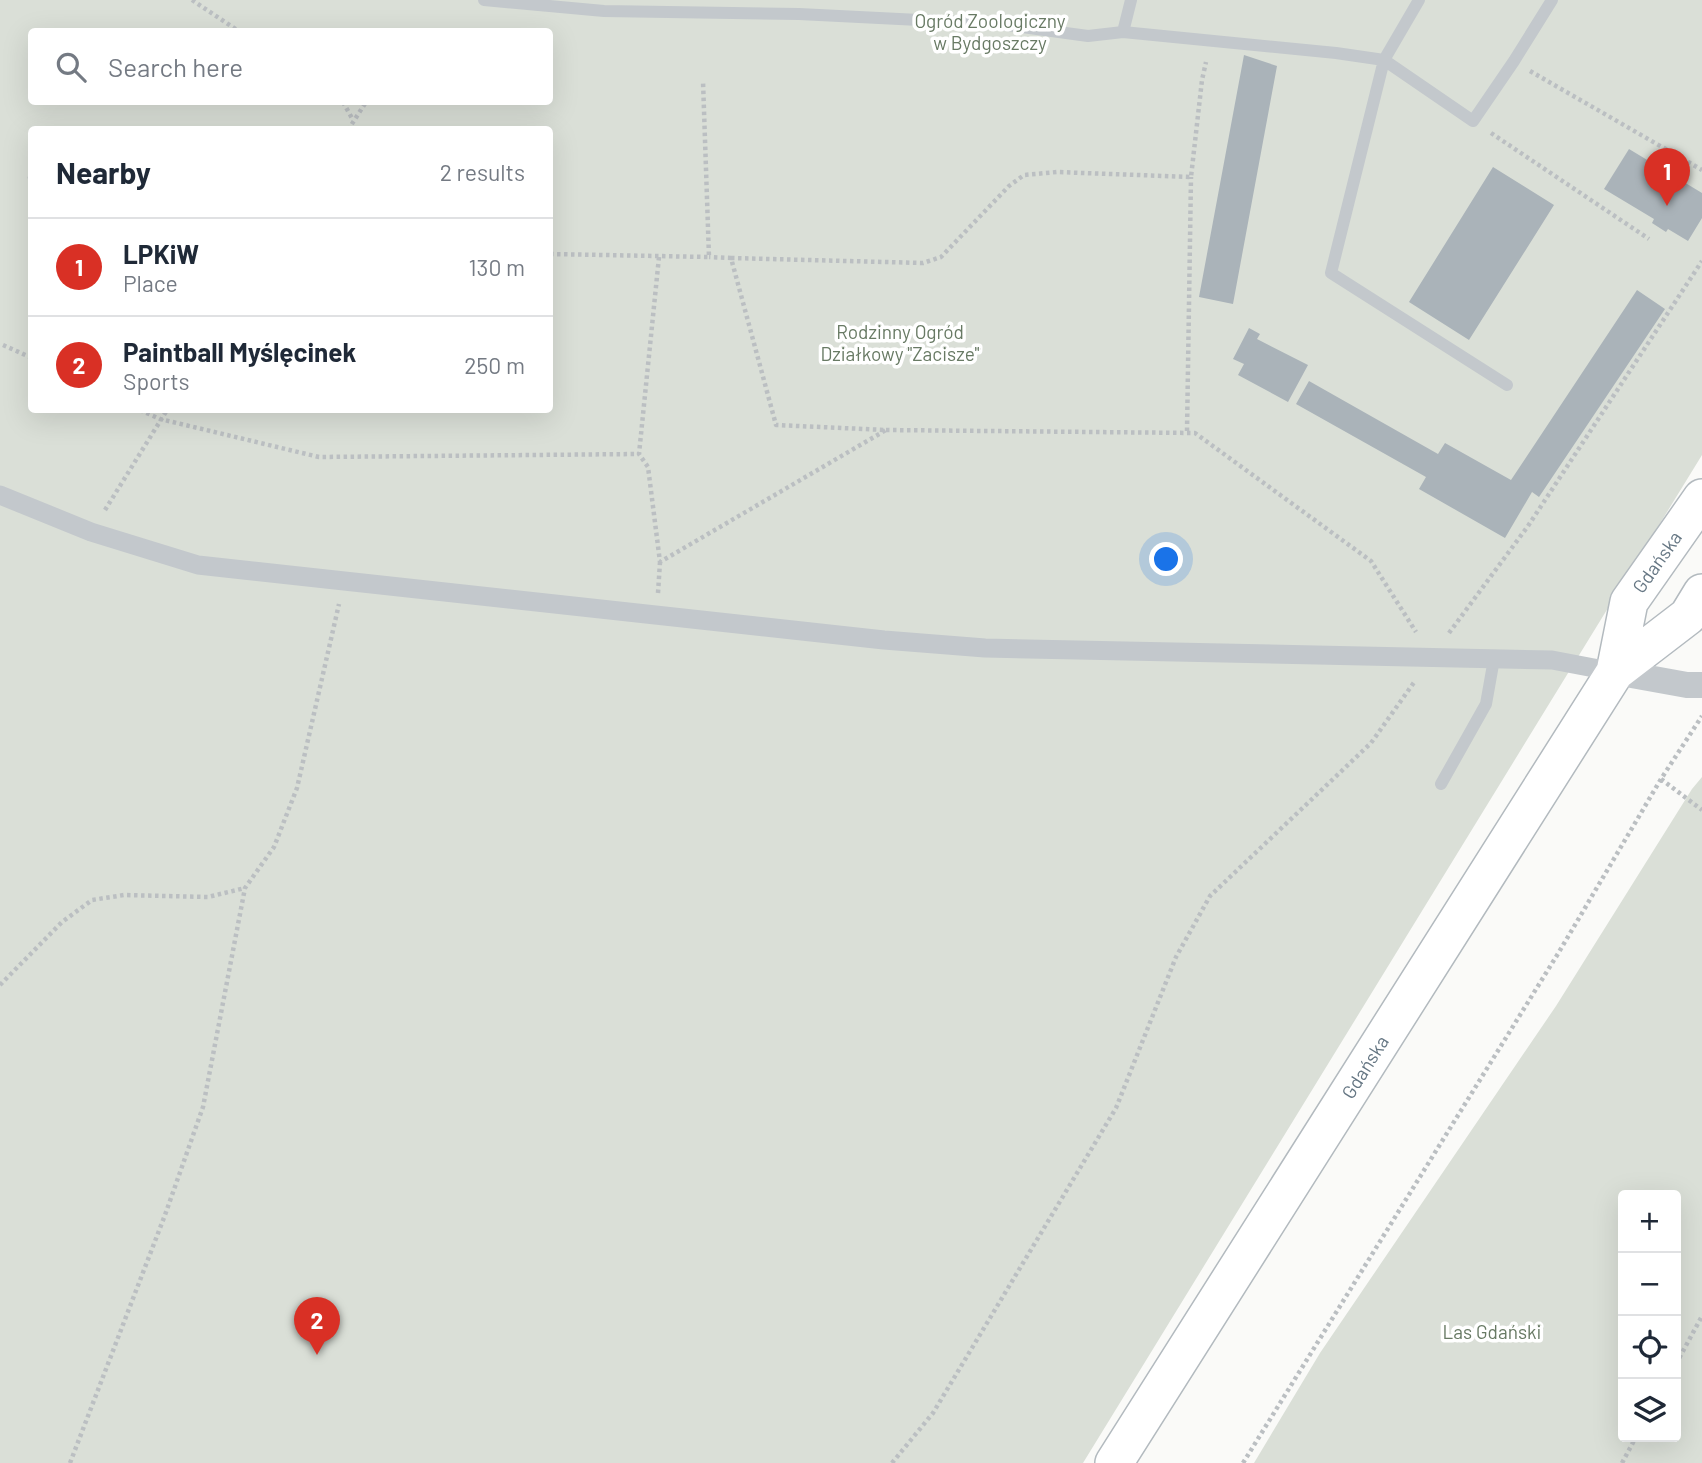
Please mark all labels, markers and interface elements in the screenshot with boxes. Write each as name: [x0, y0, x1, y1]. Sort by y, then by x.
park label: Ogród Zoologiczny w Bydgoszczy: [914, 9, 1066, 54]
search box: [28, 28, 553, 105]
icon: search: [52, 48, 90, 86]
text: Search here: [108, 51, 243, 82]
pin: 1: [1644, 148, 1690, 206]
text: Nearby: [56, 154, 151, 190]
text: 2 results: [440, 158, 525, 186]
text: LPKiW: [123, 238, 199, 269]
text: 1: [75, 253, 83, 281]
text: 130 m: [468, 253, 525, 281]
text: Place: [123, 269, 178, 297]
park label: Rodzinny Ogród Działkowy "Zacisze": [821, 320, 979, 365]
text: Paintball Myślęcinek: [123, 336, 356, 367]
text: 2: [73, 351, 85, 379]
text: 250 m: [464, 351, 525, 379]
text: Sports: [123, 367, 190, 395]
street label: Gdańska: [1627, 526, 1686, 597]
your location: [1149, 542, 1183, 576]
street label: Gdańska: [1336, 1031, 1393, 1103]
map controls: [1618, 1190, 1681, 1442]
button: +: [1618, 1190, 1681, 1253]
button: −: [1618, 1253, 1681, 1316]
pin: 2: [294, 1297, 340, 1355]
button: locate: [1618, 1316, 1681, 1379]
park label: Las Gdański: [1443, 1320, 1541, 1343]
button: layers: [1618, 1379, 1681, 1442]

